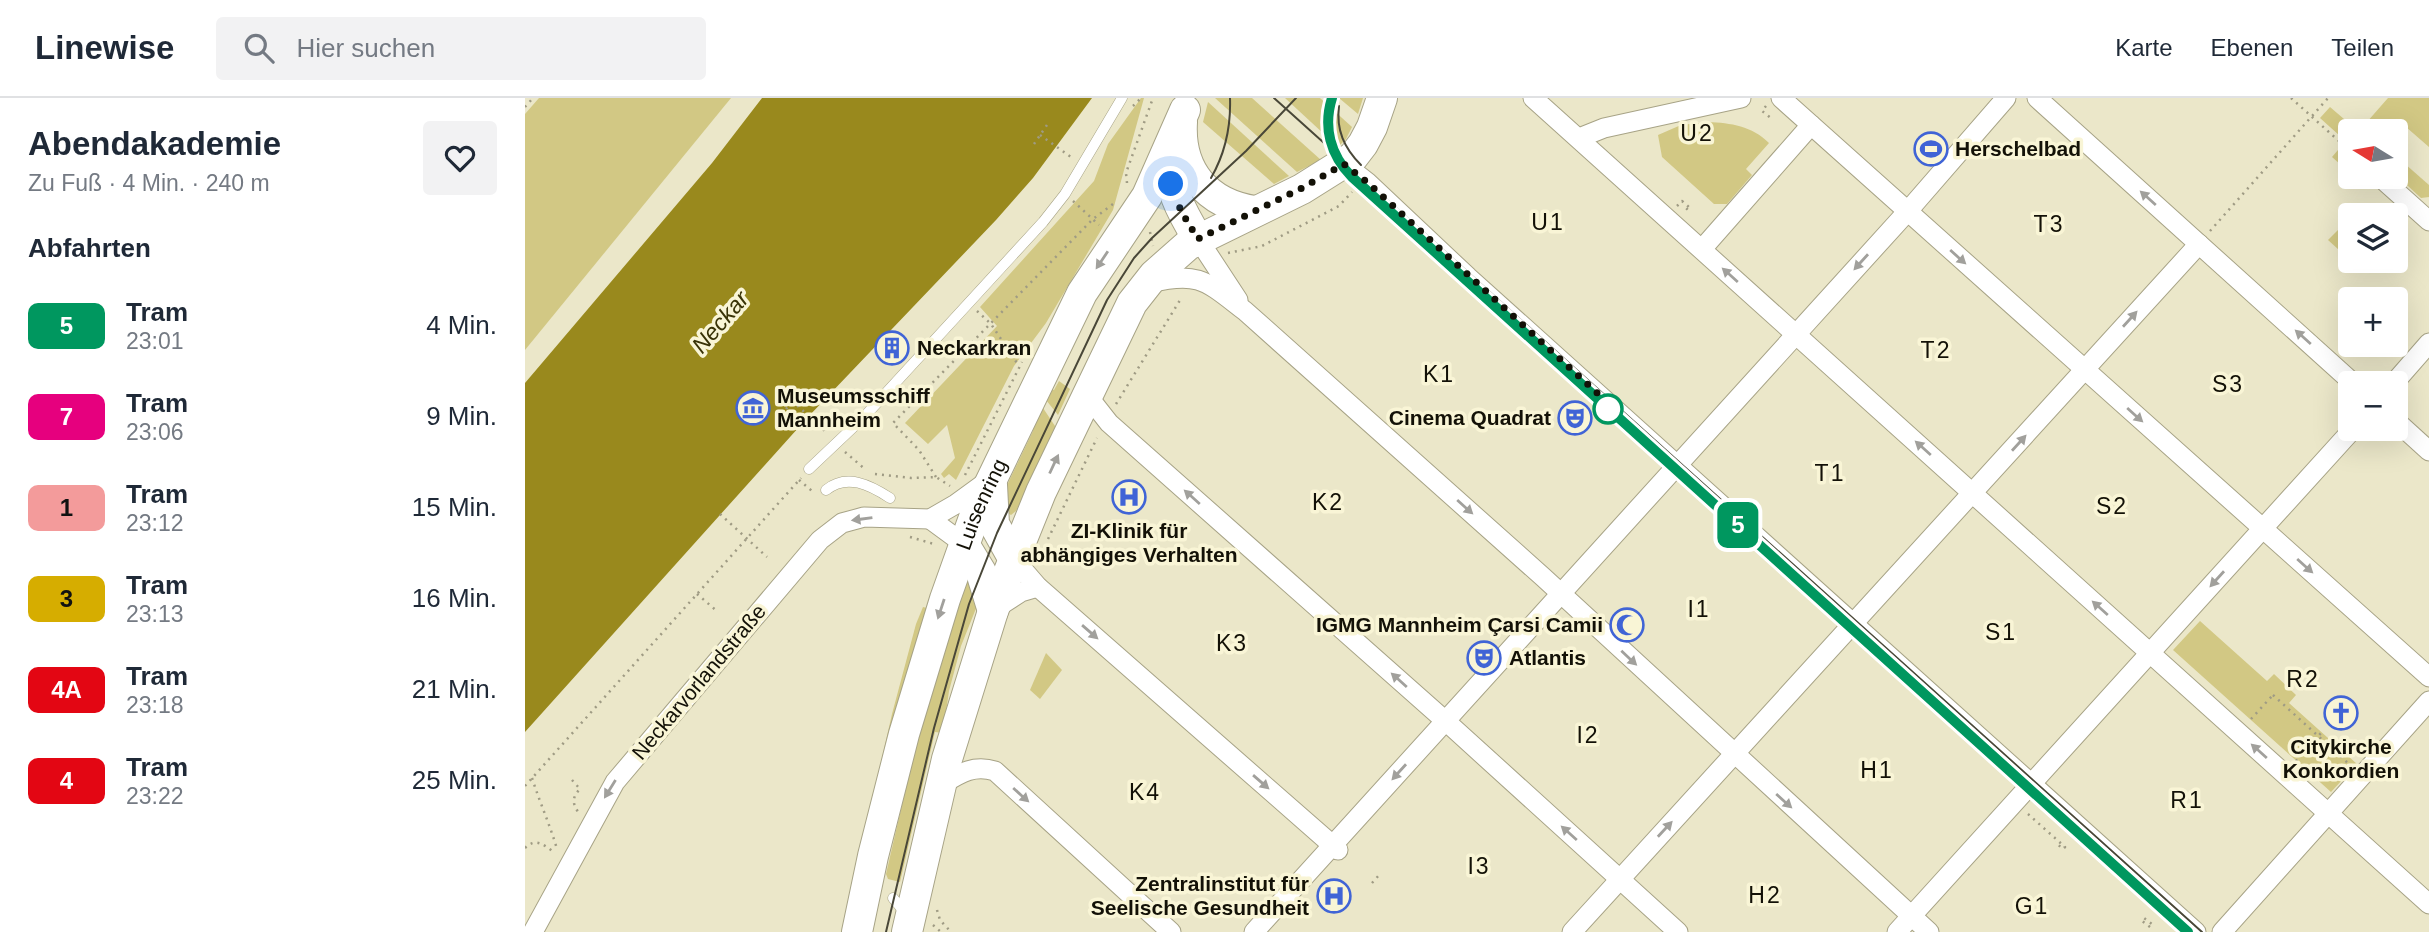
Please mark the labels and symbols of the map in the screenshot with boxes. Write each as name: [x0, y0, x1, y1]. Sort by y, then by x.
north arrow: [2338, 119, 2408, 189]
district label: U2: [1680, 120, 1714, 146]
sports icon: Herschelbad: [1912, 130, 1950, 168]
place label: Herschelbad: [1955, 137, 2081, 160]
your location: [1153, 166, 1188, 201]
one-way arrow: [2139, 190, 2157, 206]
district label: U1: [1531, 209, 1565, 235]
district label: T3: [2034, 211, 2064, 237]
one-way arrow: [1949, 249, 1967, 265]
one-way arrow: [1095, 251, 1109, 269]
one-way arrow: [1853, 253, 1869, 271]
one-way arrow: [1721, 268, 1738, 283]
water label: Neckar: [686, 285, 755, 358]
one-way arrow: [2122, 311, 2138, 328]
building icon: Neckarkran: [873, 329, 911, 367]
one-way arrow: [2295, 330, 2312, 346]
place label: Neckarkran: [917, 336, 1031, 359]
district label: T2: [1921, 337, 1951, 363]
district label: K1: [1423, 361, 1455, 387]
district label: S3: [2212, 371, 2244, 397]
place label: Museumsschiff Mannheim: [777, 384, 931, 431]
museum icon: Museumsschiff Mannheim: [734, 389, 772, 427]
unlabelled marker: [1593, 394, 1623, 424]
theatre icon: Cinema Quadrat: [1556, 399, 1594, 437]
place label: Cinema Quadrat: [1389, 406, 1551, 429]
one-way arrow: [2127, 407, 2144, 422]
one-way arrow: [2011, 434, 2027, 452]
one-way arrow: [1914, 440, 1932, 456]
one-way arrow: [1048, 454, 1060, 474]
street label: Luisenring: [951, 455, 1011, 553]
district label: T1: [1815, 460, 1845, 486]
hospital icon: ZI-Klinik für abhängiges Verhalten: [1110, 478, 1148, 516]
one-way arrow: [1183, 489, 1201, 505]
district label: K2: [1312, 489, 1344, 515]
district label: S2: [2096, 493, 2128, 519]
one-way arrow: [1456, 499, 1473, 514]
line badge: 5: [1715, 502, 1761, 548]
one-way arrow: [851, 514, 873, 525]
place label: ZI-Klinik für abhängiges Verhalten: [1020, 519, 1238, 566]
one-way arrow: [2296, 558, 2314, 574]
one-way arrow: [2210, 570, 2226, 587]
district label: I1: [1687, 596, 1711, 622]
one-way arrow: [936, 598, 946, 619]
street label: Neckarvorlandstraße: [627, 600, 770, 764]
one-way arrow: [2092, 600, 2109, 616]
mosque icon: IGMG Mannheim Çarsi Camii: [1608, 606, 1646, 644]
place label: IGMG Mannheim Çarsi Camii: [1316, 613, 1603, 636]
district label: S1: [1985, 619, 2017, 645]
one-way arrow: [1081, 624, 1099, 640]
district label: K3: [1216, 630, 1248, 656]
theatre icon: Atlantis: [1465, 639, 1503, 677]
place label: Atlantis: [1509, 646, 1586, 669]
one-way arrow: [1620, 649, 1637, 665]
district label: R2: [2286, 666, 2320, 692]
one-way arrow: [1390, 672, 1408, 688]
church icon: Citykirche Konkordien: [2322, 694, 2360, 732]
district label: I2: [1576, 722, 1600, 748]
place label: Citykirche Konkordien: [2283, 735, 2399, 782]
one-way arrow: [2251, 743, 2268, 759]
district label: H1: [1860, 757, 1894, 783]
one-way arrow: [1392, 763, 1408, 780]
one-way arrow: [1252, 774, 1269, 789]
district label: K4: [1129, 779, 1161, 805]
one-way arrow: [604, 780, 617, 799]
one-way arrow: [1012, 787, 1030, 803]
district label: R1: [2170, 787, 2204, 813]
one-way arrow: [1775, 792, 1792, 808]
one-way arrow: [1657, 821, 1673, 838]
one-way arrow: [1561, 826, 1578, 842]
district label: I3: [1467, 853, 1491, 879]
place label: Zentralinstitut für Seelische Gesundheit: [1091, 872, 1309, 919]
hospital icon: Zentralinstitut für Seelische Gesundheit: [1315, 877, 1353, 915]
district label: H2: [1748, 882, 1782, 908]
district label: G1: [2015, 893, 2049, 919]

